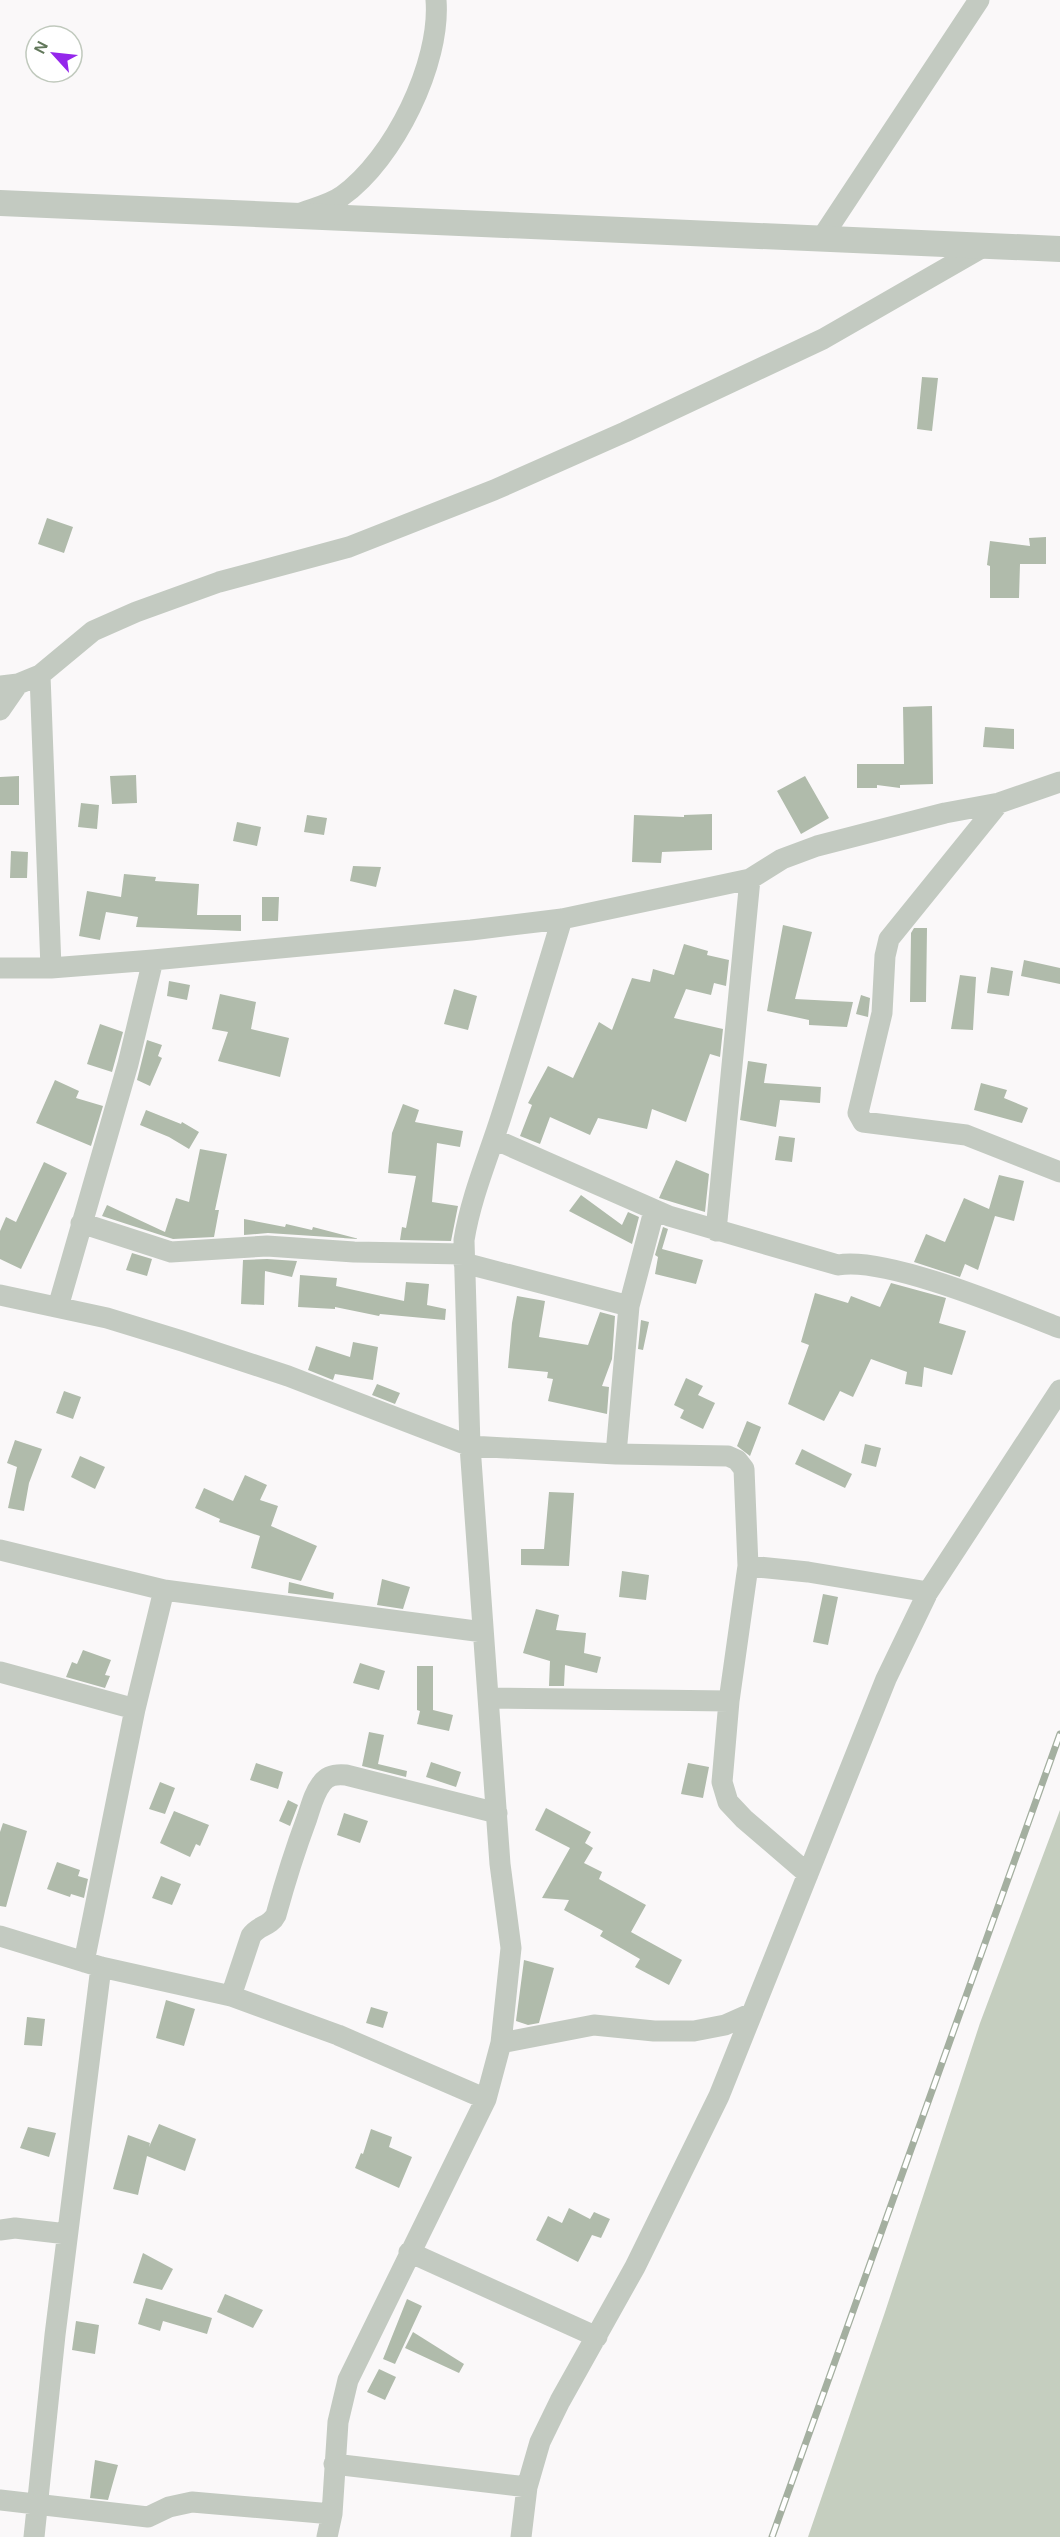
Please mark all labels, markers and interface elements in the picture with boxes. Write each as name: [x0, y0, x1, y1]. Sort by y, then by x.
north arrow: [24, 24, 84, 84]
text: N: [31, 38, 51, 56]

